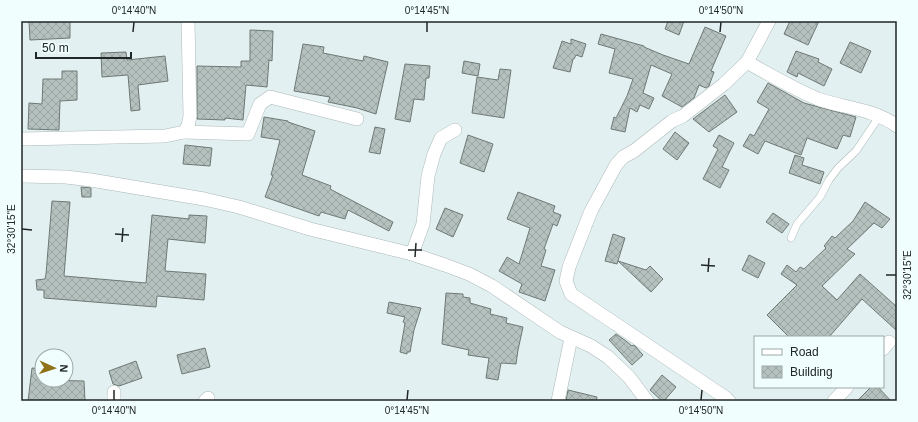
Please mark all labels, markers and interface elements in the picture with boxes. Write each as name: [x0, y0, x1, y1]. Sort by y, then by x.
text: 0°14'40"N: [112, 5, 156, 16]
text: 0°14'45"N: [405, 5, 449, 16]
text: 0°14'50"N: [699, 5, 743, 16]
scale bar: [36, 34, 131, 60]
text: 50 m: [42, 41, 69, 55]
text: 32°30'15"E: [6, 204, 17, 254]
text: 32°30'15"E: [902, 250, 913, 300]
legend: [754, 336, 884, 388]
text: Road: [790, 345, 819, 359]
north arrow: [34, 348, 74, 388]
text: N: [58, 364, 70, 373]
text: Building: [790, 365, 833, 379]
text: 0°14'40"N: [92, 405, 136, 416]
text: 0°14'45"N: [385, 405, 429, 416]
text: 0°14'50"N: [679, 405, 723, 416]

